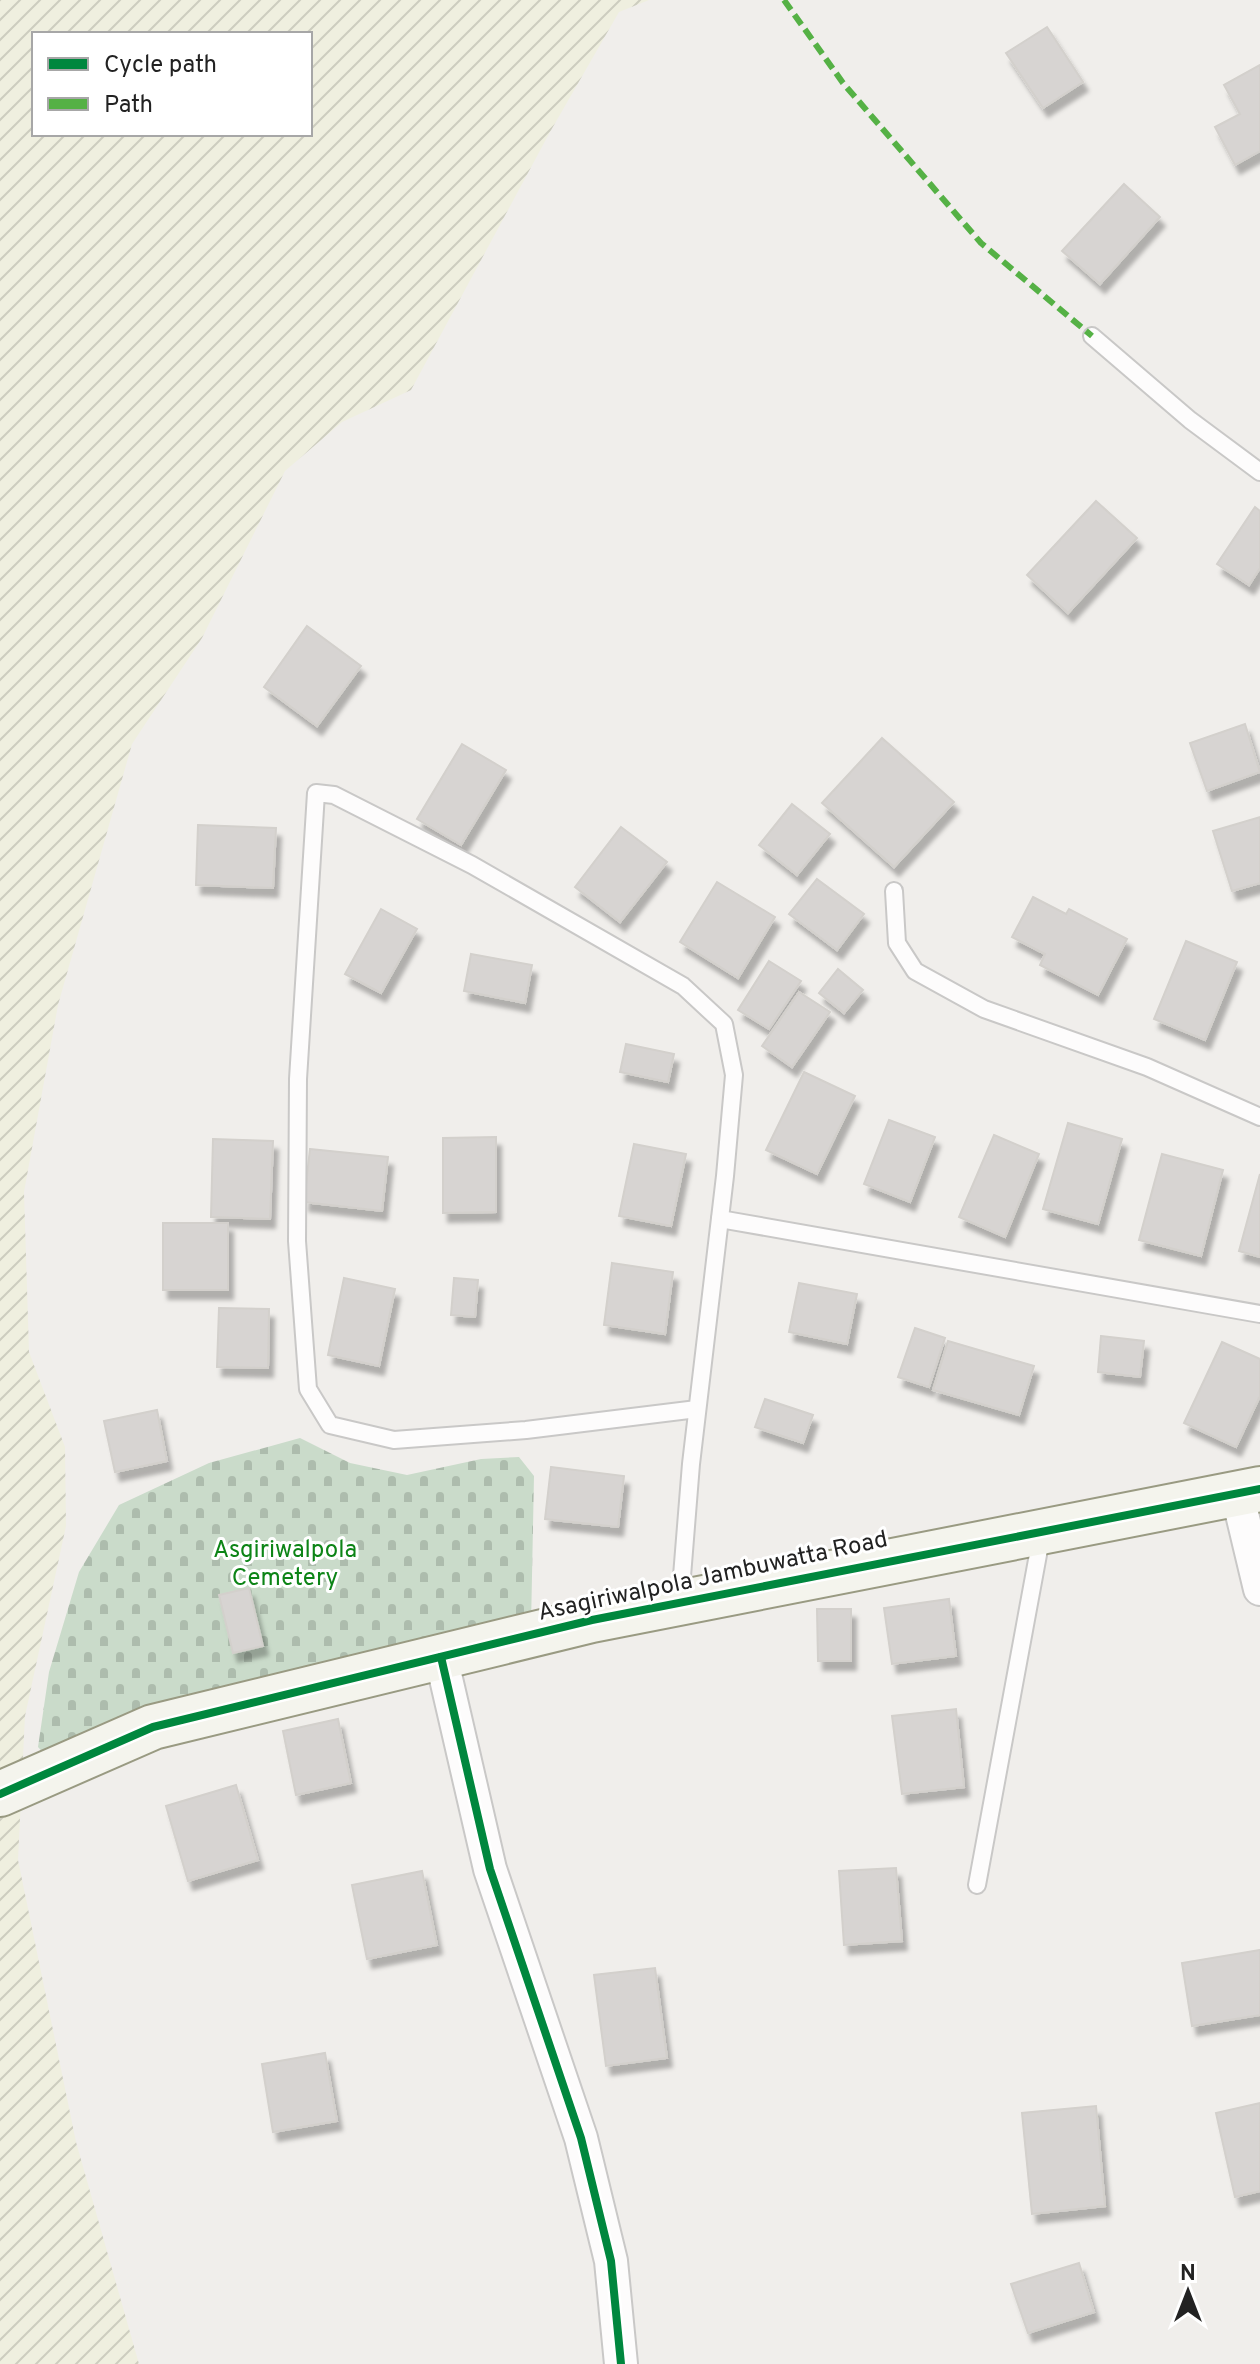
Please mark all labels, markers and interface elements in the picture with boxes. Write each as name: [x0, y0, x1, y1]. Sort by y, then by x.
legend: [32, 32, 312, 136]
text: Cycle path: [104, 51, 217, 81]
text: Path: [104, 91, 153, 121]
street label: Asagiriwalpola Jambuwatta Road: [535, 1525, 891, 1629]
park label: Asgiriwalpola Cemetery: [213, 1536, 357, 1594]
north arrow: [1148, 2252, 1228, 2332]
text: N: [1180, 2261, 1196, 2288]

